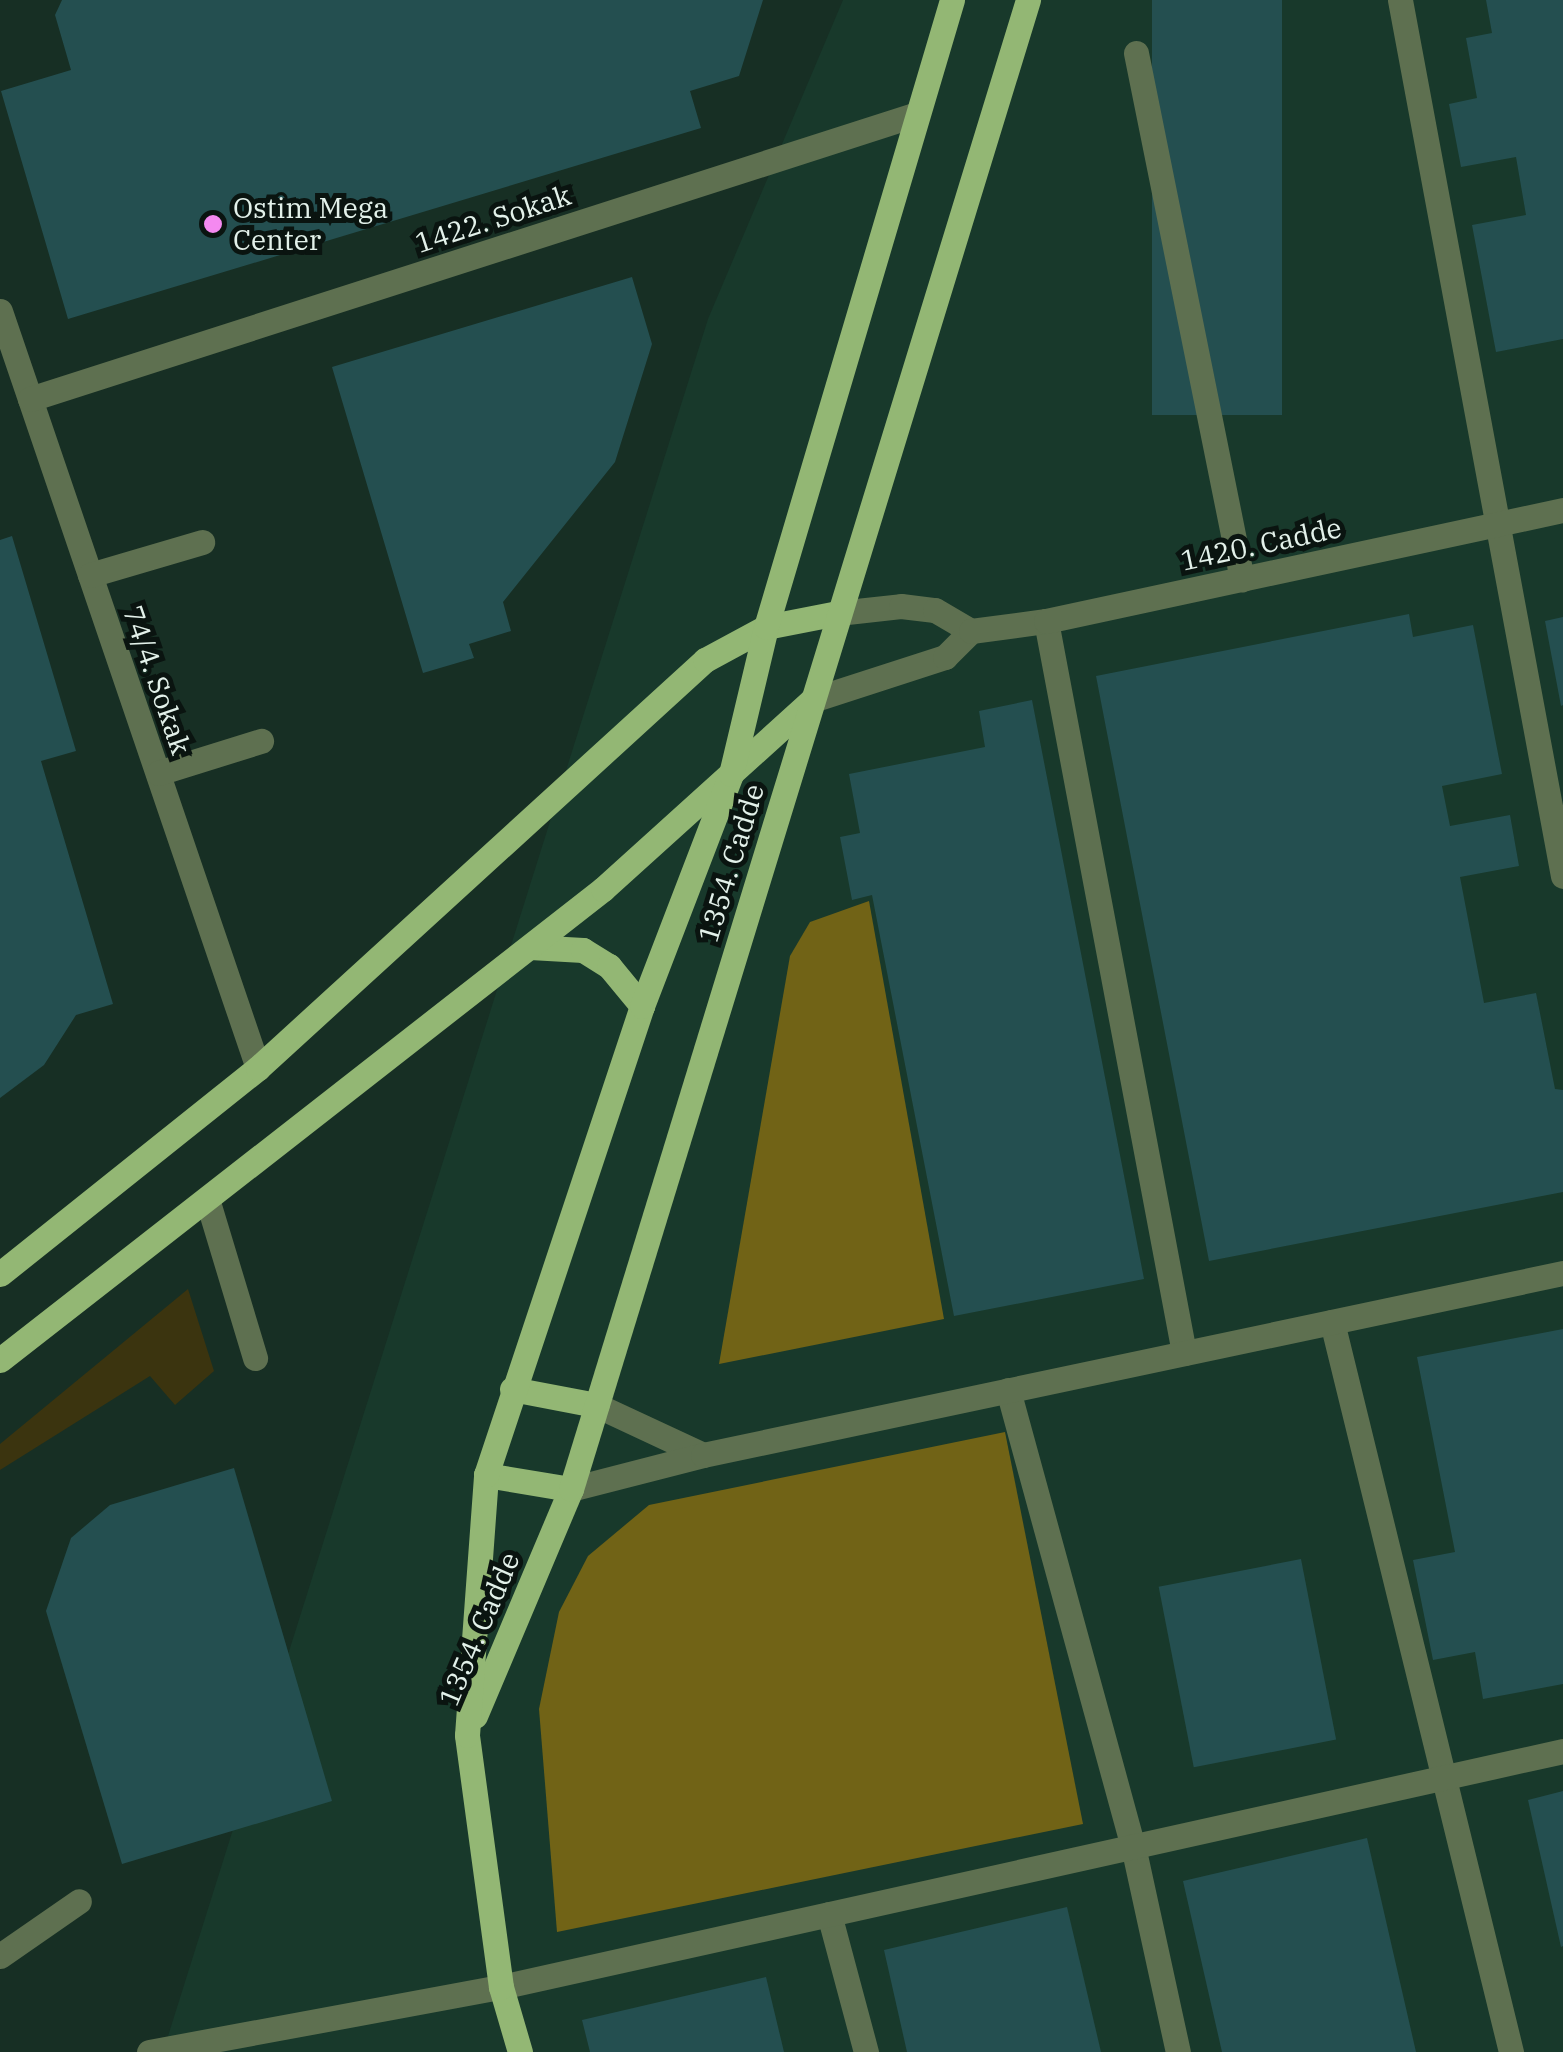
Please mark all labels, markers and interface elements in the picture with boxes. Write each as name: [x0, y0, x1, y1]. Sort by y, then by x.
street label: 1422. Sokak: [411, 178, 575, 260]
place label: Ostim Mega Center: [233, 191, 388, 257]
marker: Ostim Mega Center: [202, 213, 224, 235]
street label: 1420. Cadde: [1178, 511, 1344, 577]
street label: 74/4. Sokak: [116, 601, 198, 759]
street label: 1354. Cadde: [691, 780, 771, 946]
street label: 1354. Cadde: [432, 1547, 526, 1711]

